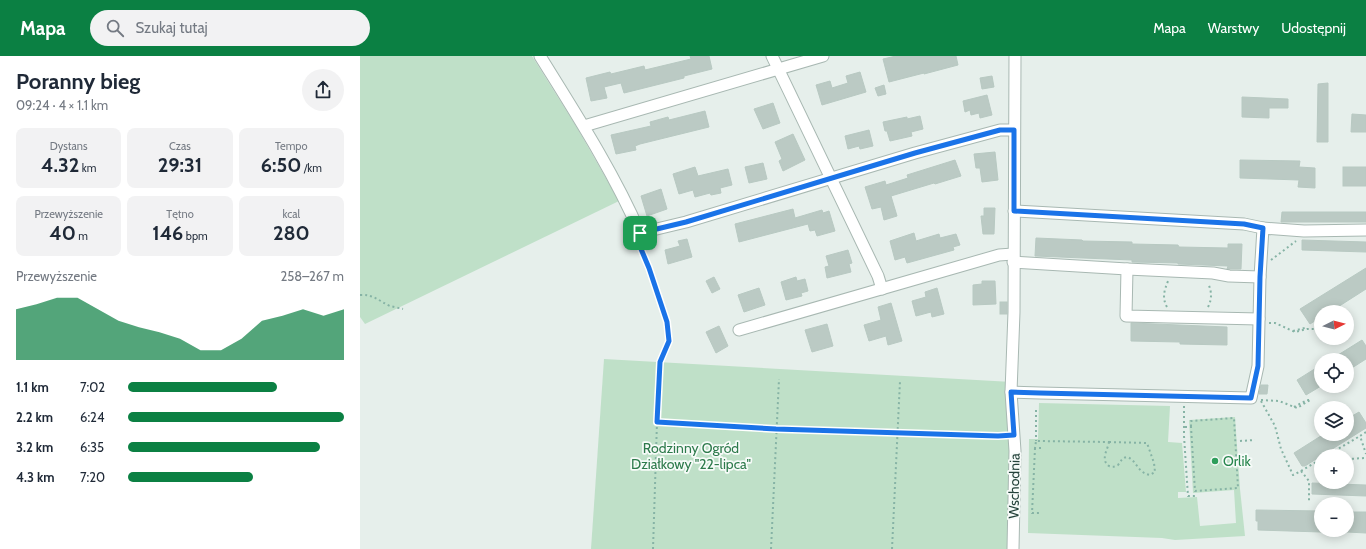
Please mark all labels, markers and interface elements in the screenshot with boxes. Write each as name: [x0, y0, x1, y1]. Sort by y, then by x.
search box: [90, 10, 370, 46]
text: Mapa: [20, 17, 66, 40]
icon: search: [104, 17, 126, 39]
text: Szukaj tutaj: [136, 19, 208, 37]
text: Mapa: [1153, 19, 1186, 37]
text: Warstwy: [1208, 19, 1259, 37]
text: Udostępnij: [1281, 19, 1346, 37]
text: Poranny bieg: [16, 68, 140, 95]
button: share: [302, 69, 344, 111]
text: 09:24 · 4 × 1.1 km: [16, 97, 108, 113]
text: Dystans: [50, 139, 88, 153]
text: Czas: [169, 139, 191, 153]
text: Tempo: [275, 139, 308, 153]
text: 4.32: [41, 153, 79, 177]
text: 29:31: [158, 153, 202, 177]
text: 6:50: [261, 153, 301, 177]
text: km: [79, 161, 96, 175]
text: /km: [301, 161, 322, 175]
text: Przewyższenie: [34, 207, 103, 221]
text: Tętno: [166, 207, 194, 221]
text: kcal: [283, 207, 300, 221]
pin: [623, 216, 657, 250]
text: 40: [49, 221, 76, 245]
text: 146: [152, 221, 183, 245]
text: 280: [273, 221, 310, 245]
icon: arrive: [629, 222, 651, 244]
text: m: [76, 229, 88, 243]
text: bpm: [183, 229, 208, 243]
text: Przewyższenie: [16, 268, 97, 284]
text: 258–267 m: [280, 268, 344, 284]
north arrow: [1314, 305, 1354, 345]
map controls: [1314, 305, 1354, 537]
button: locate: [1314, 353, 1354, 393]
text: 1.1 km: [16, 379, 49, 395]
text: 7:02: [80, 379, 105, 395]
button: layers: [1314, 401, 1354, 441]
text: 2.2 km: [16, 409, 53, 425]
text: 6:24: [80, 409, 104, 425]
text: 3.2 km: [16, 439, 53, 455]
text: 6:35: [80, 439, 104, 455]
park label: Rodzinny Ogród Działkowy "22-lipca": [631, 439, 751, 473]
button: +: [1314, 449, 1354, 489]
place label: Orlik: [1223, 452, 1251, 470]
street label: Wschodnia: [1004, 453, 1024, 519]
marker: Orlik: [1210, 456, 1220, 466]
text: 4.3 km: [16, 469, 55, 485]
text: 7:20: [80, 469, 105, 485]
button: −: [1314, 497, 1354, 537]

